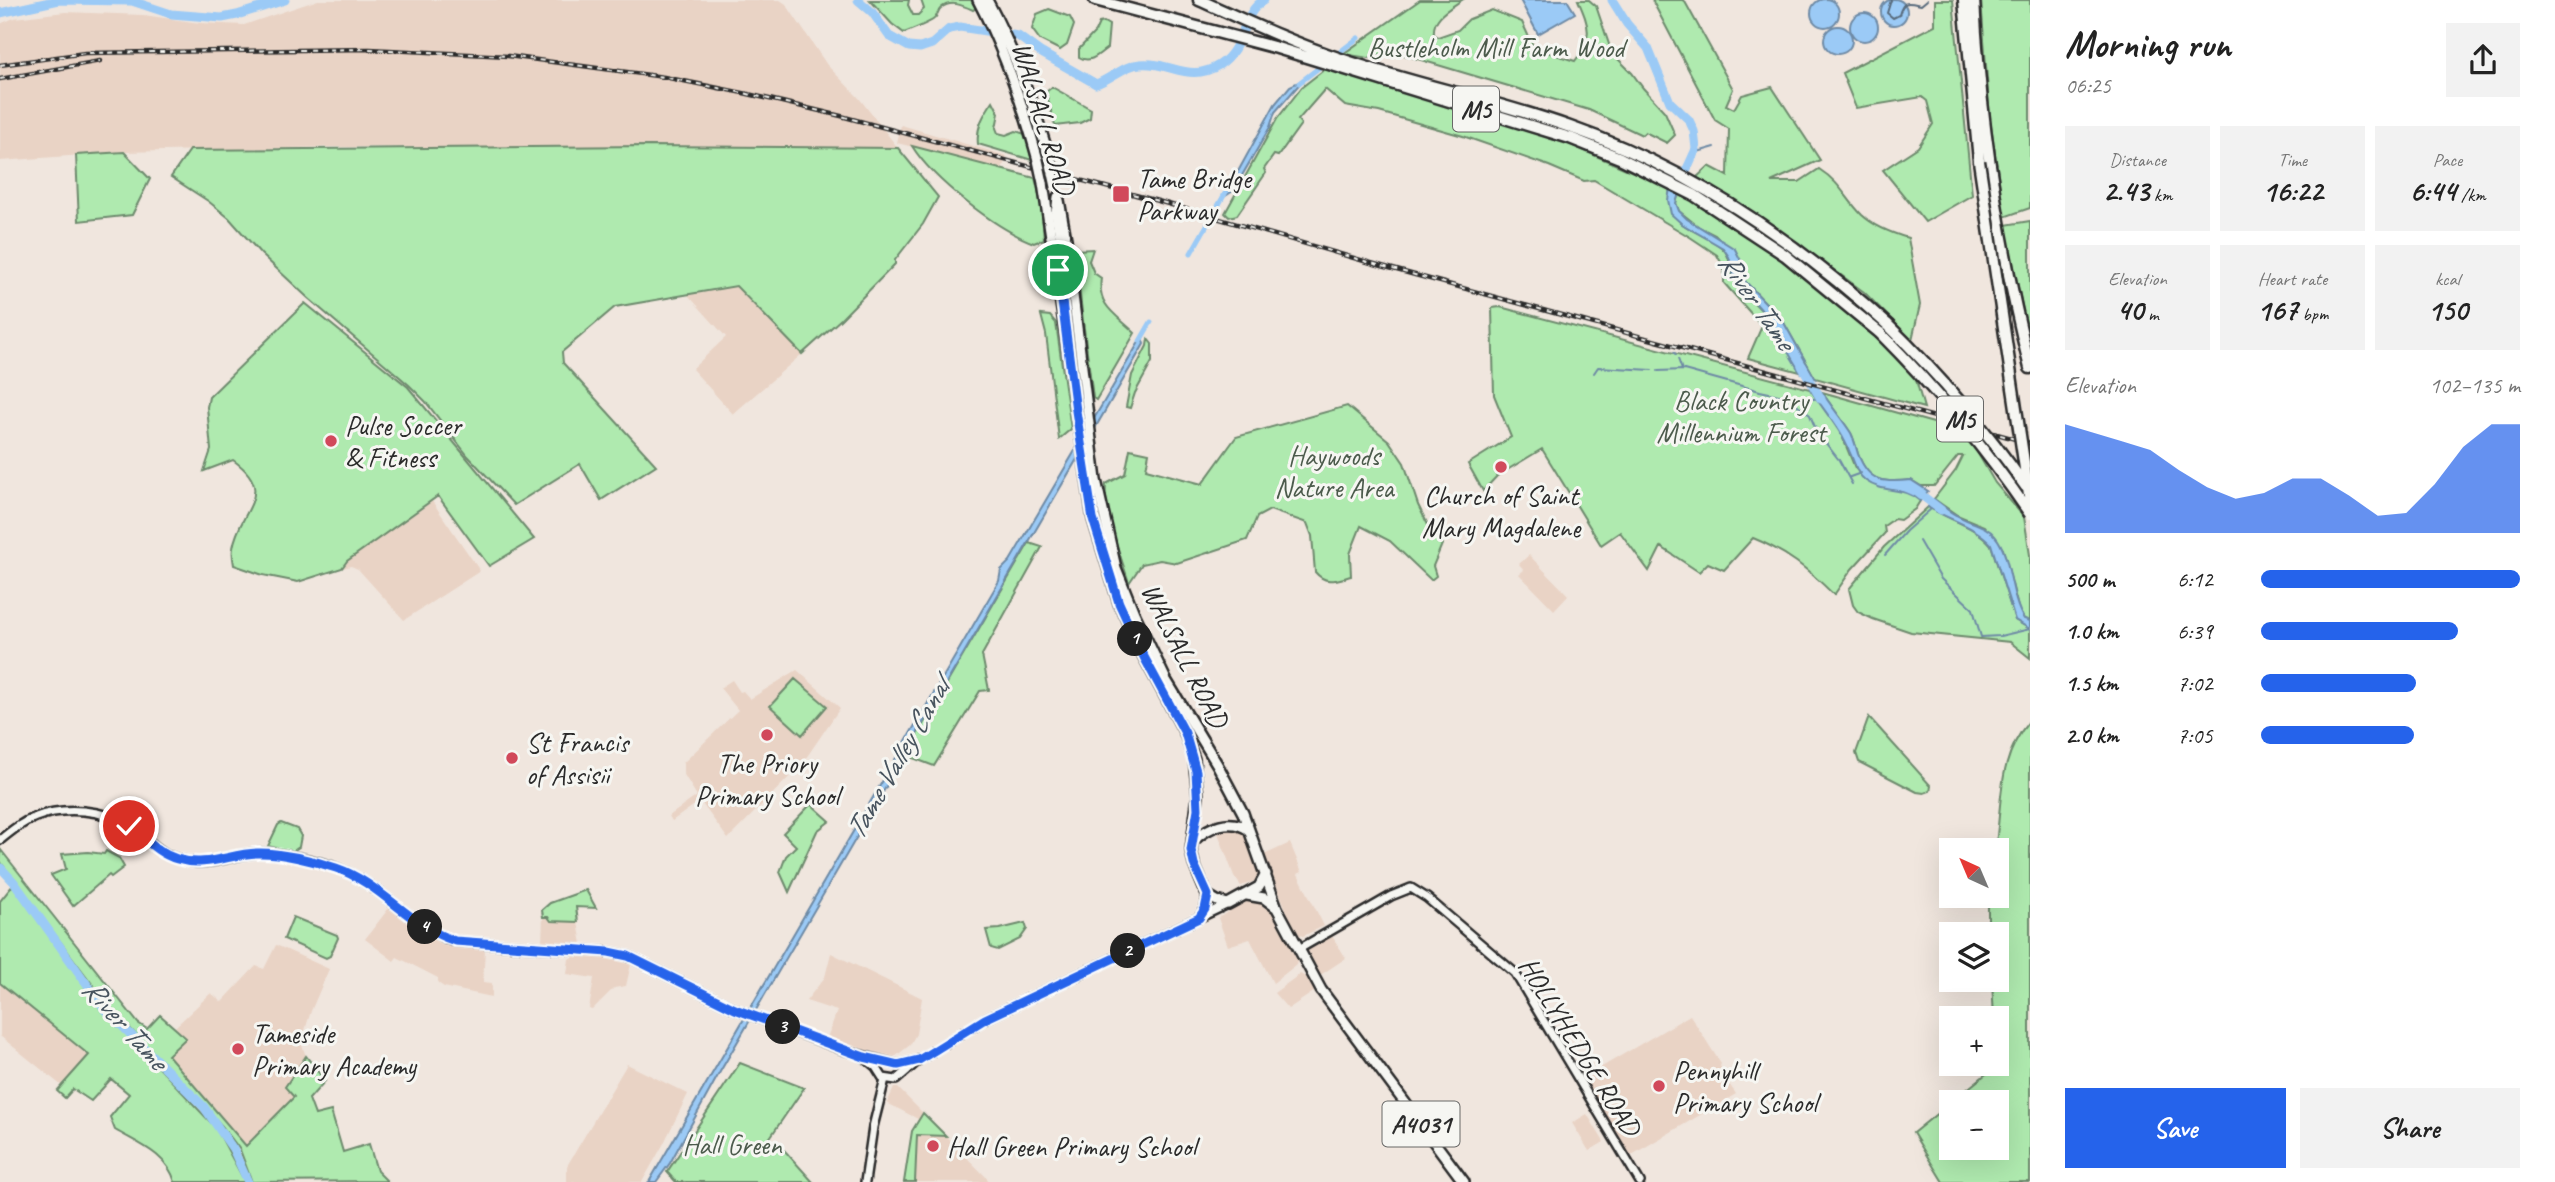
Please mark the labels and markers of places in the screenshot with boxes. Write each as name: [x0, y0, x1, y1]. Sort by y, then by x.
place label: Tame Bridge Parkway: [1137, 161, 1253, 228]
marker: Tame Bridge Parkway: [1111, 184, 1131, 204]
pin: [1028, 240, 1088, 300]
place label: Pulse Soccer & Fitness: [345, 408, 463, 475]
marker: Pulse Soccer & Fitness: [323, 433, 339, 449]
marker: Church of Saint Mary Magdalene: [1493, 459, 1509, 475]
place label: Church of Saint Mary Magdalene: [1422, 478, 1582, 545]
pin: 1: [1118, 622, 1152, 656]
place label: St Francis of Assisii: [526, 725, 631, 792]
marker: The Priory Primary School: [759, 727, 775, 743]
place label: The Priory Primary School: [695, 746, 844, 813]
marker: St Francis of Assisii: [504, 750, 520, 766]
pin: [99, 796, 159, 856]
pin: 4: [408, 909, 442, 944]
pin: 2: [1110, 934, 1146, 968]
pin: 3: [766, 1010, 800, 1044]
place label: Tameside Primary Academy: [252, 1016, 418, 1083]
marker: Tameside Primary Academy: [230, 1041, 246, 1057]
place label: Pennyhill Primary School: [1673, 1053, 1822, 1120]
marker: Pennyhill Primary School: [1651, 1078, 1667, 1094]
place label: Hall Green Primary School: [947, 1129, 1201, 1164]
marker: Hall Green Primary School: [925, 1138, 941, 1154]

